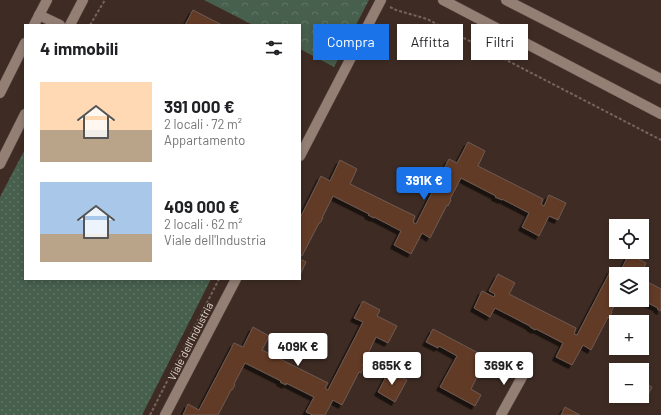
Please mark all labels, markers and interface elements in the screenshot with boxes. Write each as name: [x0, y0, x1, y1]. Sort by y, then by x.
chip: Compra: [313, 24, 389, 60]
chip: Affitta: [397, 24, 463, 60]
chip: Filtri: [471, 24, 528, 60]
icon: filters: [263, 37, 285, 59]
text: 4 immobili: [40, 38, 118, 58]
text: 391 000 €: [164, 96, 235, 116]
icon: home: [72, 98, 120, 146]
text: 2 locali · 72 m²: [164, 116, 242, 132]
text: Appartamento: [164, 132, 245, 148]
pin: 391K €: [391, 167, 457, 201]
text: 391K €: [405, 172, 443, 188]
text: 409 000 €: [164, 196, 240, 216]
icon: home: [72, 198, 120, 246]
text: 2 locali · 62 m²: [164, 216, 243, 232]
map controls: [609, 219, 649, 403]
button: locate: [609, 219, 649, 259]
text: Viale dell'Industria: [164, 232, 266, 248]
button: layers: [609, 267, 649, 307]
street label: Viale dell'Industria: [165, 300, 215, 382]
button: +: [609, 315, 649, 355]
pin: 409K €: [265, 333, 331, 367]
text: 409K €: [277, 338, 319, 354]
pin: 865K €: [359, 352, 425, 386]
pin: 369K €: [471, 352, 537, 386]
text: 865K €: [372, 357, 412, 373]
text: 369K €: [484, 357, 524, 373]
button: −: [609, 363, 649, 403]

